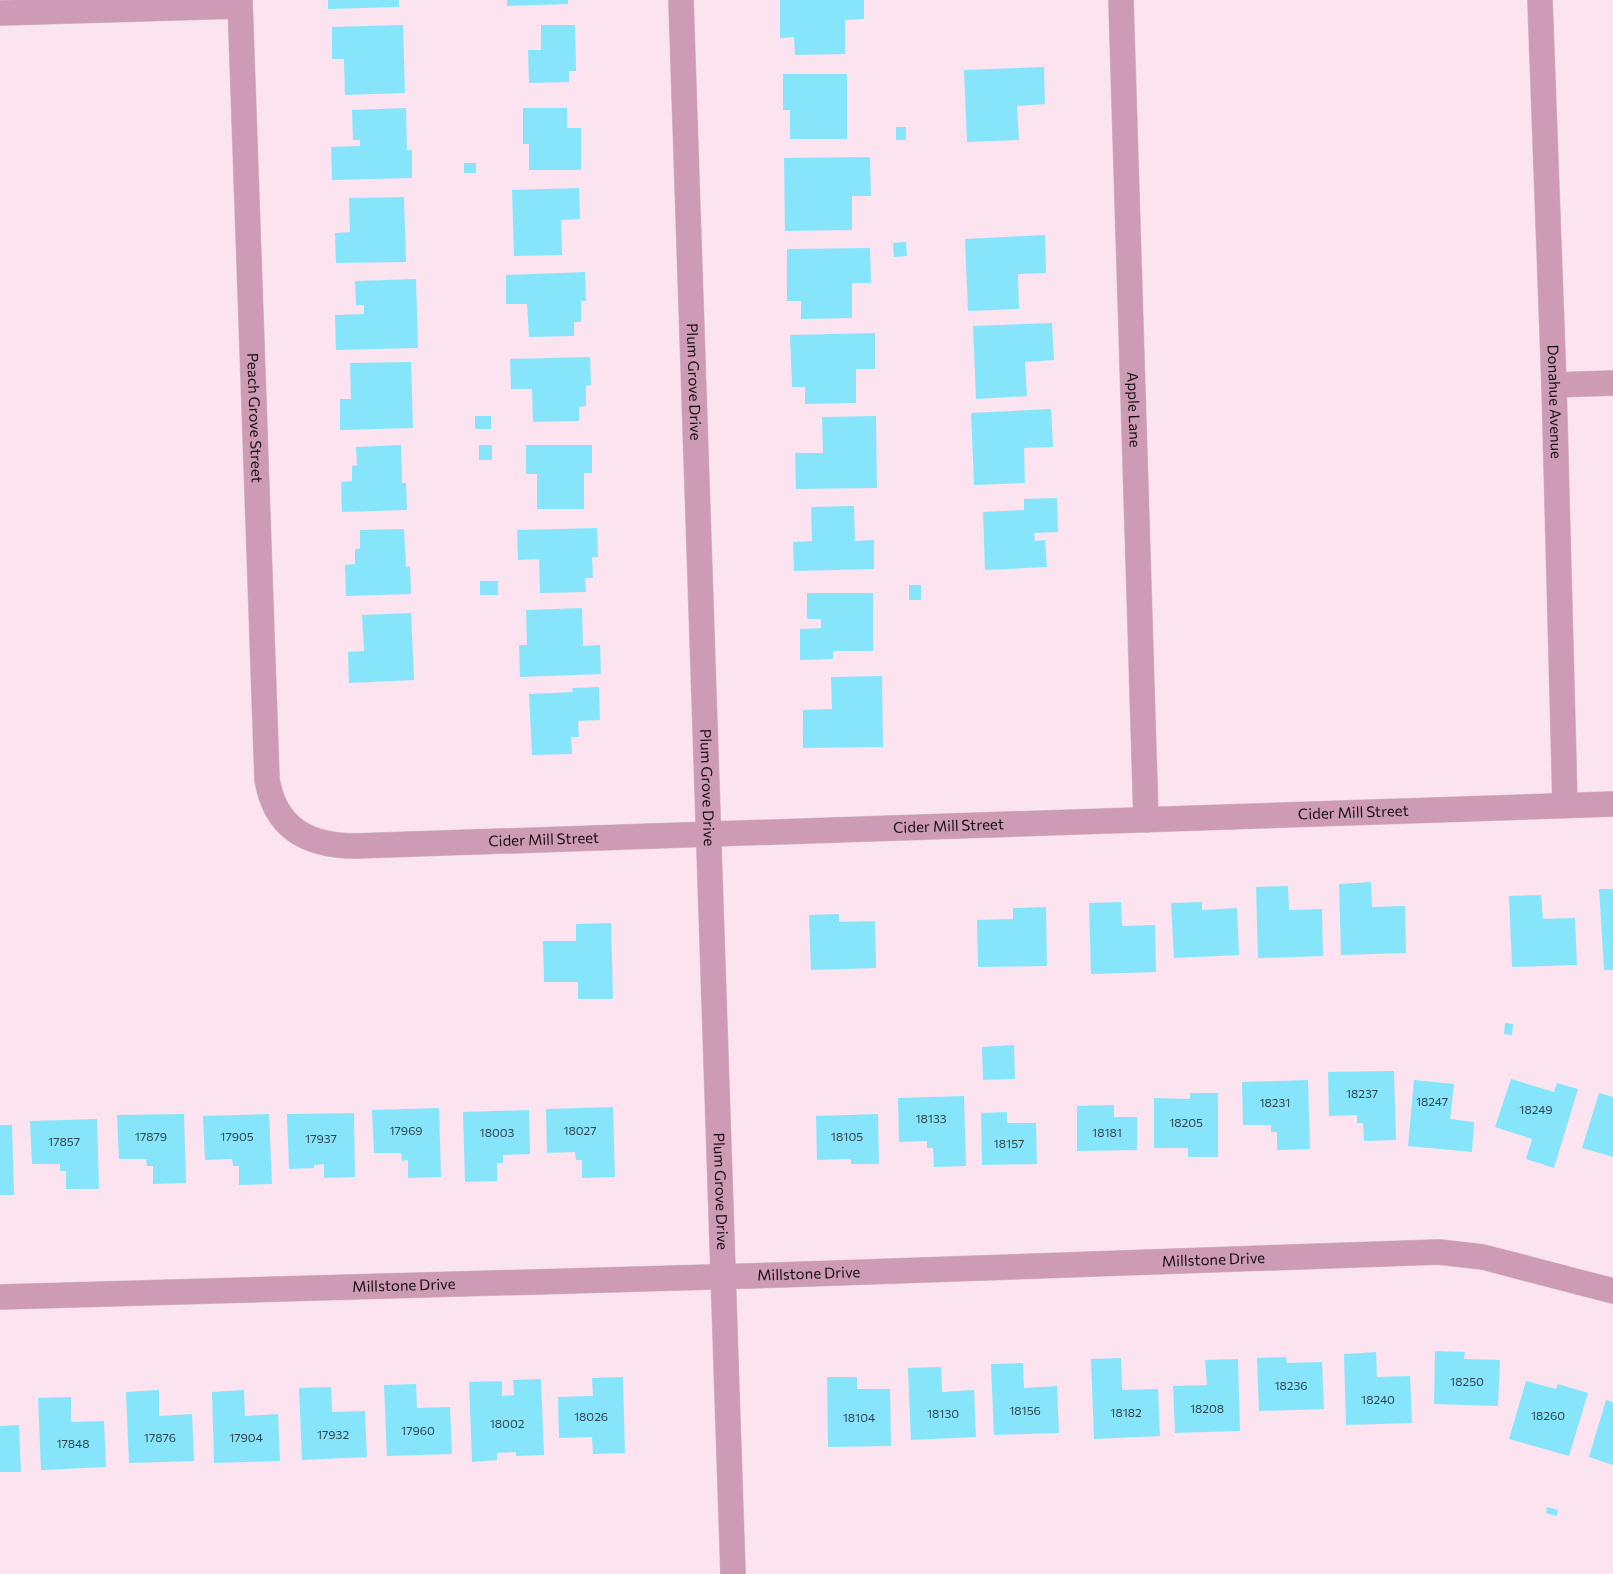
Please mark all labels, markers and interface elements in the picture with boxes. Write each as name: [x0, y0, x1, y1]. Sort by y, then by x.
street label: Plum Grove Drive: [684, 323, 706, 441]
street label: Donahue Avenue: [1545, 344, 1566, 459]
street label: Peach Grove Street: [244, 352, 267, 483]
street label: Apple Lane: [1124, 372, 1145, 448]
street label: Plum Grove Drive: [697, 728, 719, 847]
street label: Cider Mill Street: [1298, 801, 1409, 823]
street label: Cider Mill Street: [893, 814, 1004, 836]
street label: Cider Mill Street: [488, 828, 599, 850]
house number: 18237: [1346, 1086, 1378, 1100]
house number: 18247: [1416, 1094, 1448, 1108]
house number: 18231: [1259, 1095, 1291, 1109]
house number: 18249: [1519, 1102, 1553, 1116]
house number: 18133: [915, 1111, 947, 1125]
house number: 18205: [1169, 1115, 1203, 1129]
house number: 17969: [389, 1123, 423, 1137]
house number: 18027: [563, 1123, 597, 1137]
house number: 18003: [480, 1125, 515, 1139]
house number: 18181: [1092, 1125, 1122, 1139]
house number: 17879: [135, 1129, 167, 1143]
house number: 17905: [220, 1129, 254, 1143]
house number: 18105: [831, 1129, 863, 1143]
house number: 17937: [305, 1131, 337, 1145]
street label: Plum Grove Drive: [710, 1132, 732, 1250]
house number: 17857: [48, 1134, 80, 1148]
house number: 18157: [994, 1136, 1024, 1150]
street label: Millstone Drive: [1161, 1248, 1265, 1270]
street label: Millstone Drive: [757, 1262, 861, 1284]
street label: Millstone Drive: [352, 1274, 456, 1295]
house number: 18250: [1450, 1374, 1484, 1388]
house number: 18236: [1274, 1378, 1308, 1392]
house number: 18240: [1361, 1392, 1395, 1406]
house number: 18208: [1190, 1401, 1224, 1415]
house number: 18156: [1009, 1403, 1041, 1417]
house number: 18182: [1110, 1405, 1142, 1419]
house number: 18130: [927, 1406, 959, 1420]
house number: 18260: [1531, 1408, 1565, 1422]
house number: 18026: [574, 1409, 608, 1423]
house number: 18104: [843, 1410, 875, 1424]
house number: 18002: [490, 1416, 525, 1430]
house number: 17960: [401, 1423, 435, 1437]
house number: 17932: [317, 1427, 349, 1441]
house number: 17876: [144, 1430, 176, 1444]
house number: 17904: [229, 1430, 263, 1444]
house number: 17848: [56, 1436, 90, 1450]

